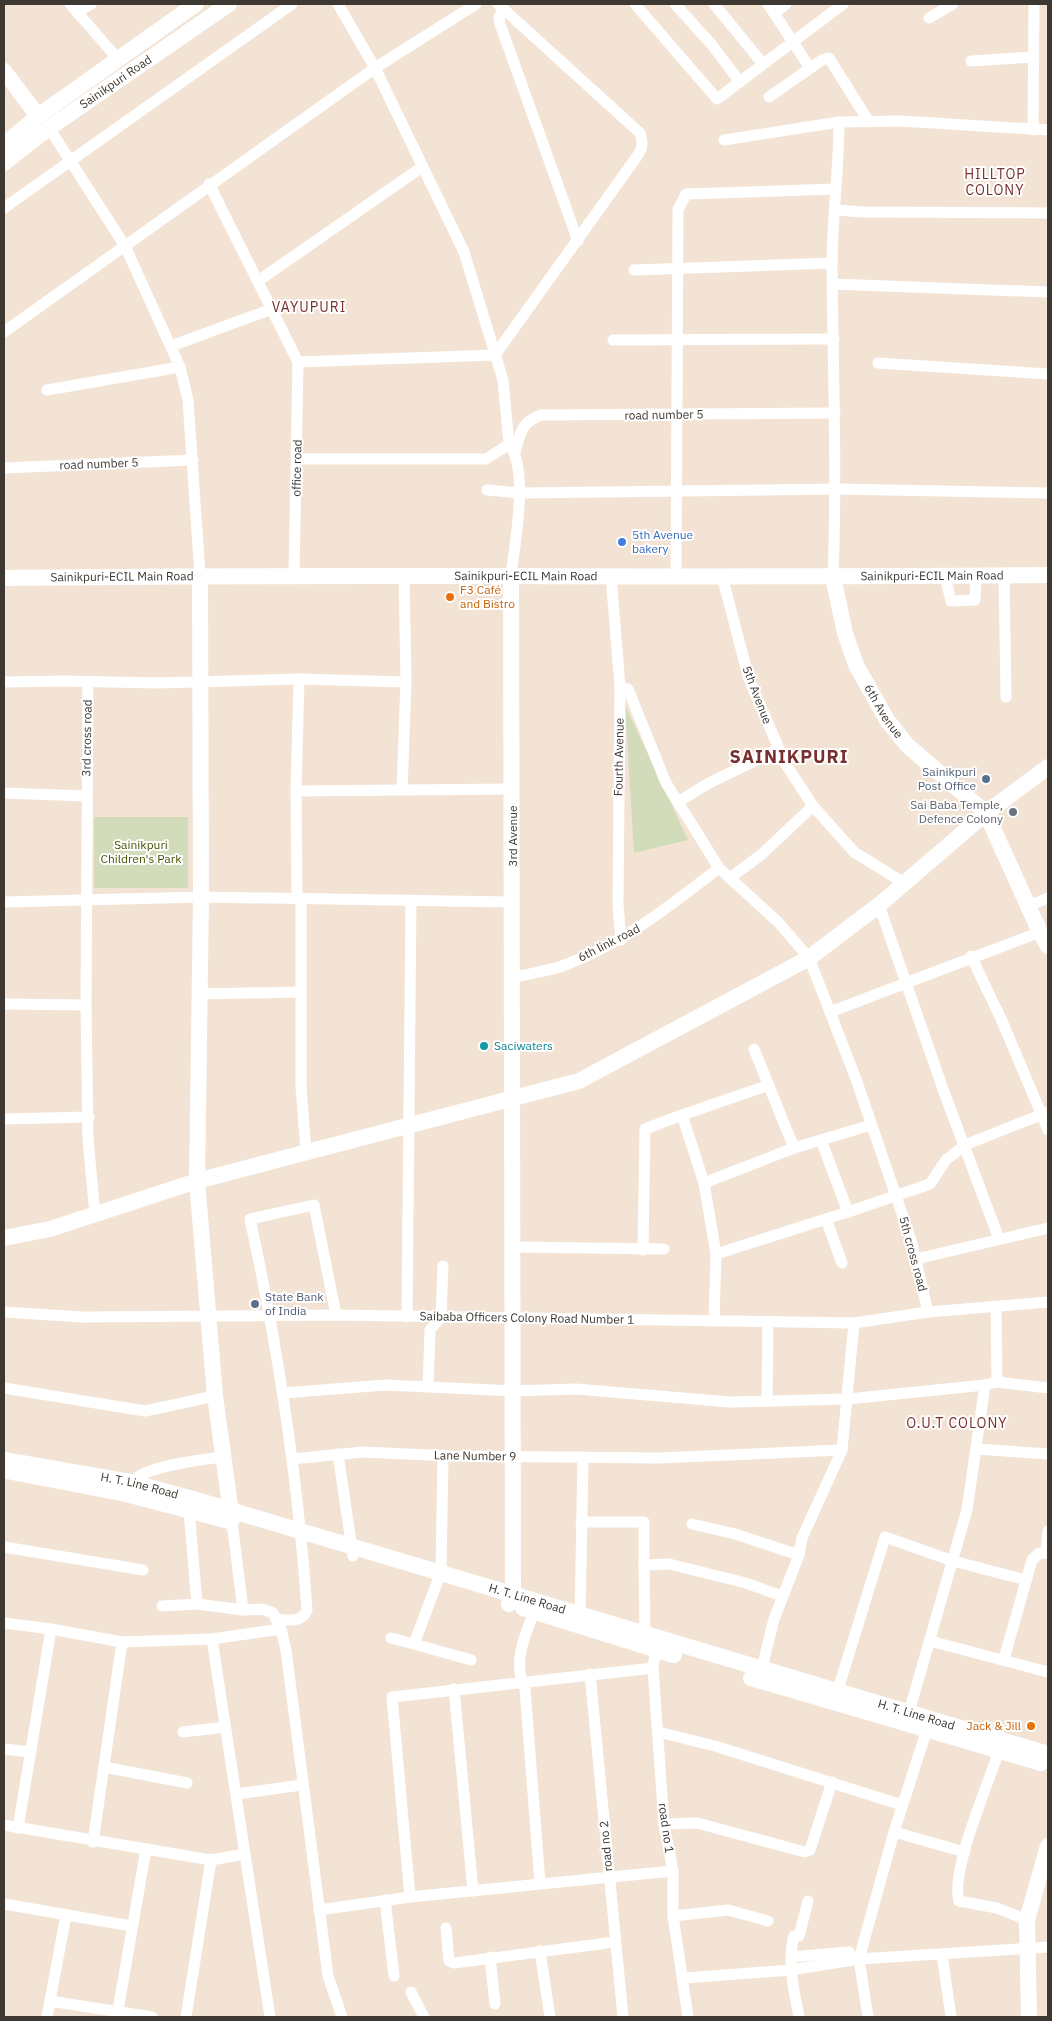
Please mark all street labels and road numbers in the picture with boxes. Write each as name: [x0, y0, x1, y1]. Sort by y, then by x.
street label: Sainikpuri Road: [76, 52, 154, 112]
street label: road number 5: [624, 406, 704, 423]
street label: office road: [289, 439, 304, 497]
street label: road number 5: [59, 455, 139, 472]
street label: Sainikpuri-ECIL Main Road: [860, 567, 1004, 583]
street label: Sainikpuri-ECIL Main Road: [50, 568, 194, 584]
street label: Sainikpuri-ECIL Main Road: [454, 568, 598, 583]
street label: 5th Avenue: [740, 664, 776, 726]
street label: 6th Avenue: [861, 681, 907, 741]
street label: 3rd cross road: [78, 699, 95, 777]
street label: Fourth Avenue: [610, 717, 627, 796]
street label: 3rd Avenue: [505, 805, 520, 867]
street label: 6th link road: [575, 920, 642, 965]
street label: 5th cross road: [896, 1215, 931, 1293]
street label: Saibaba Officers Colony Road Number 1: [420, 1308, 634, 1327]
street label: Lane Number 9: [434, 1447, 516, 1464]
street label: H. T. Line Road: [100, 1469, 180, 1502]
street label: H. T. Line Road: [487, 1580, 568, 1617]
street label: H. T. Line Road: [876, 1696, 957, 1733]
street label: road no 1: [656, 1802, 677, 1854]
street label: road no 2: [596, 1820, 615, 1872]

